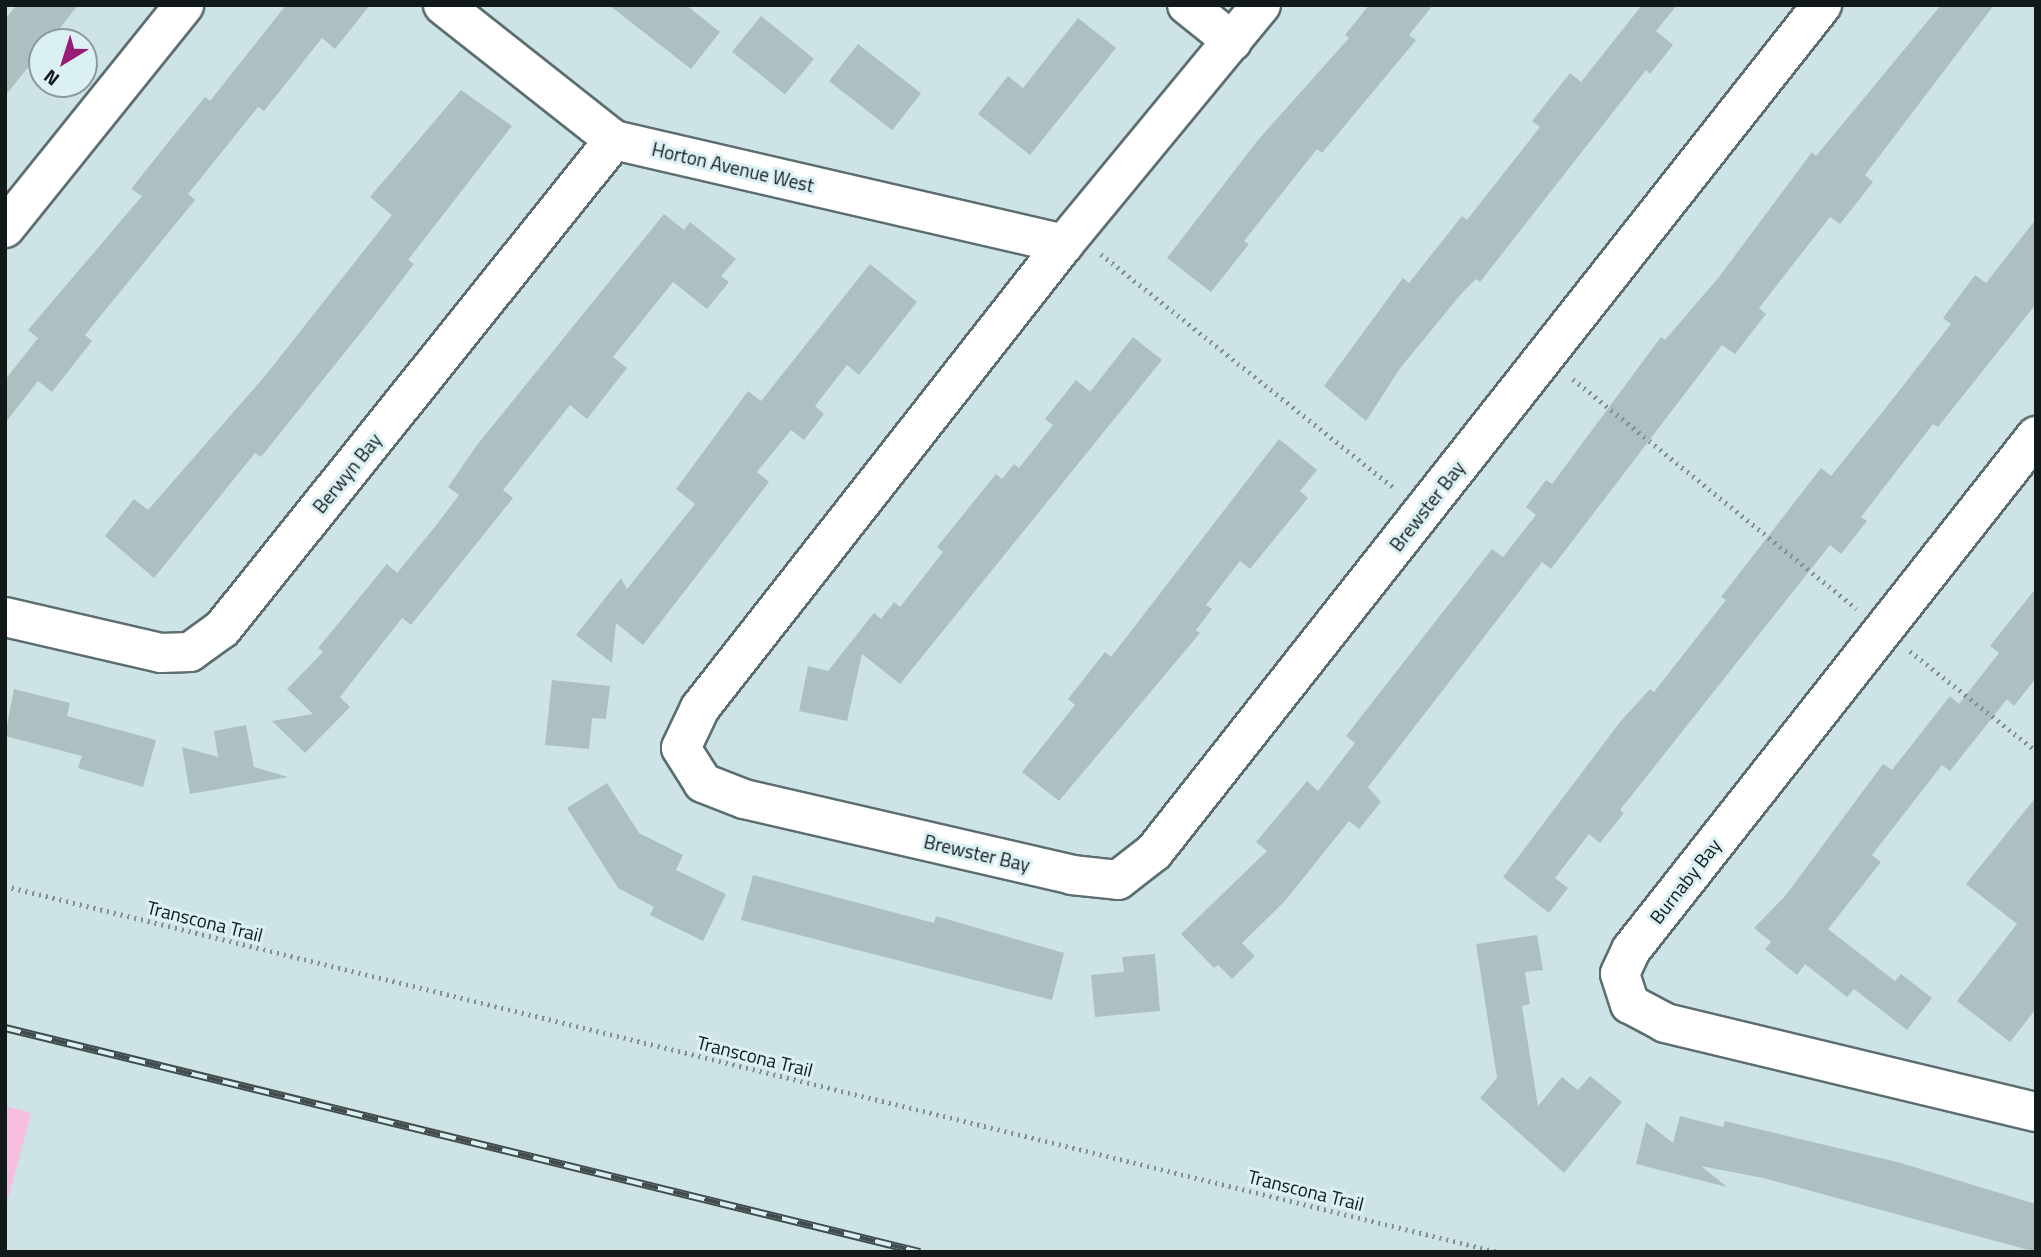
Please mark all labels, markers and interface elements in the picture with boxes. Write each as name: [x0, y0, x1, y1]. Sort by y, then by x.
north arrow: [28, 28, 98, 98]
text: N: [37, 63, 65, 94]
street label: Horton Avenue West: [650, 137, 816, 197]
street label: Berwyn Bay: [308, 428, 386, 518]
street label: Brewster Bay: [1385, 456, 1469, 556]
street label: Brewster Bay: [922, 830, 1032, 876]
street label: Burnaby Bay: [1645, 834, 1725, 928]
street label: Transcona Trail: [145, 896, 265, 946]
street label: Transcona Trail: [695, 1031, 815, 1081]
street label: Transcona Trail: [1246, 1165, 1366, 1215]

